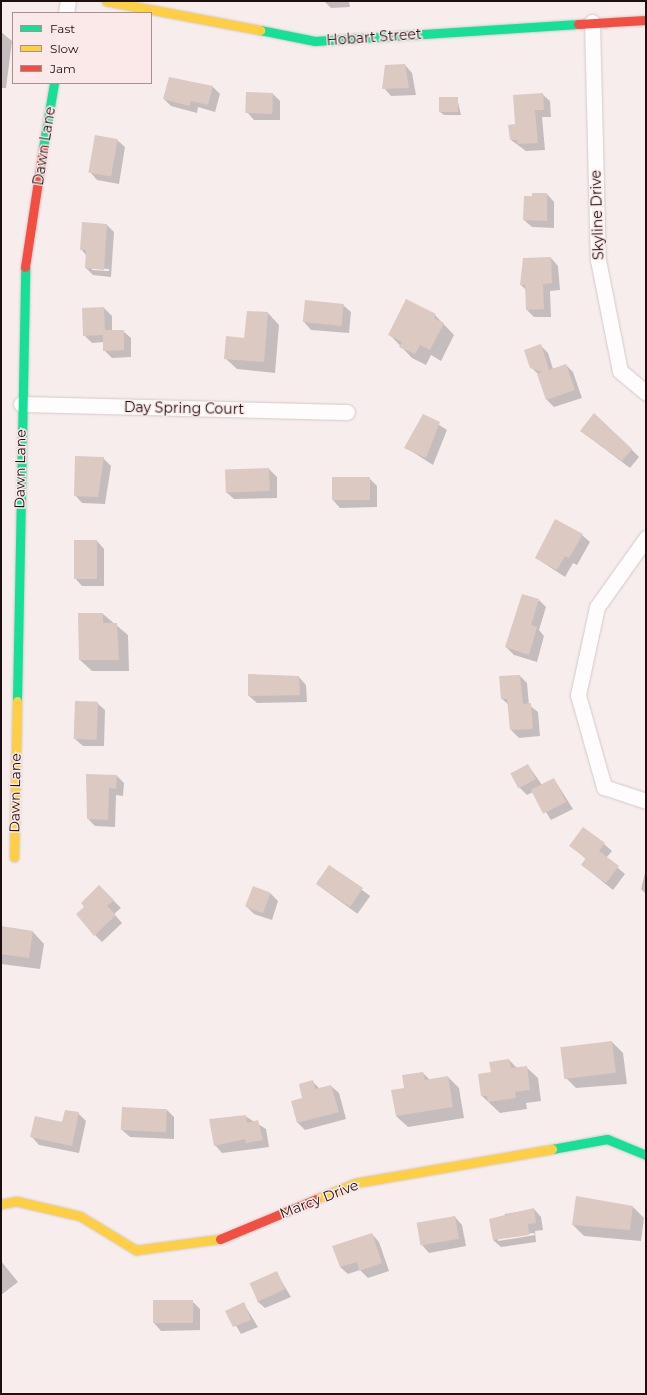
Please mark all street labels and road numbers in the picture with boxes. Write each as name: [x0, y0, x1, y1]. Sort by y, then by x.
street label: Hobart Street: [326, 25, 422, 49]
street label: Dawn Lane: [29, 105, 59, 187]
street label: Skyline Drive: [587, 170, 607, 260]
street label: Day Spring Court: [124, 399, 244, 417]
street label: Dawn Lane: [11, 429, 29, 509]
street label: Dawn Lane: [6, 753, 24, 833]
street label: Marcy Drive: [277, 1176, 361, 1222]

